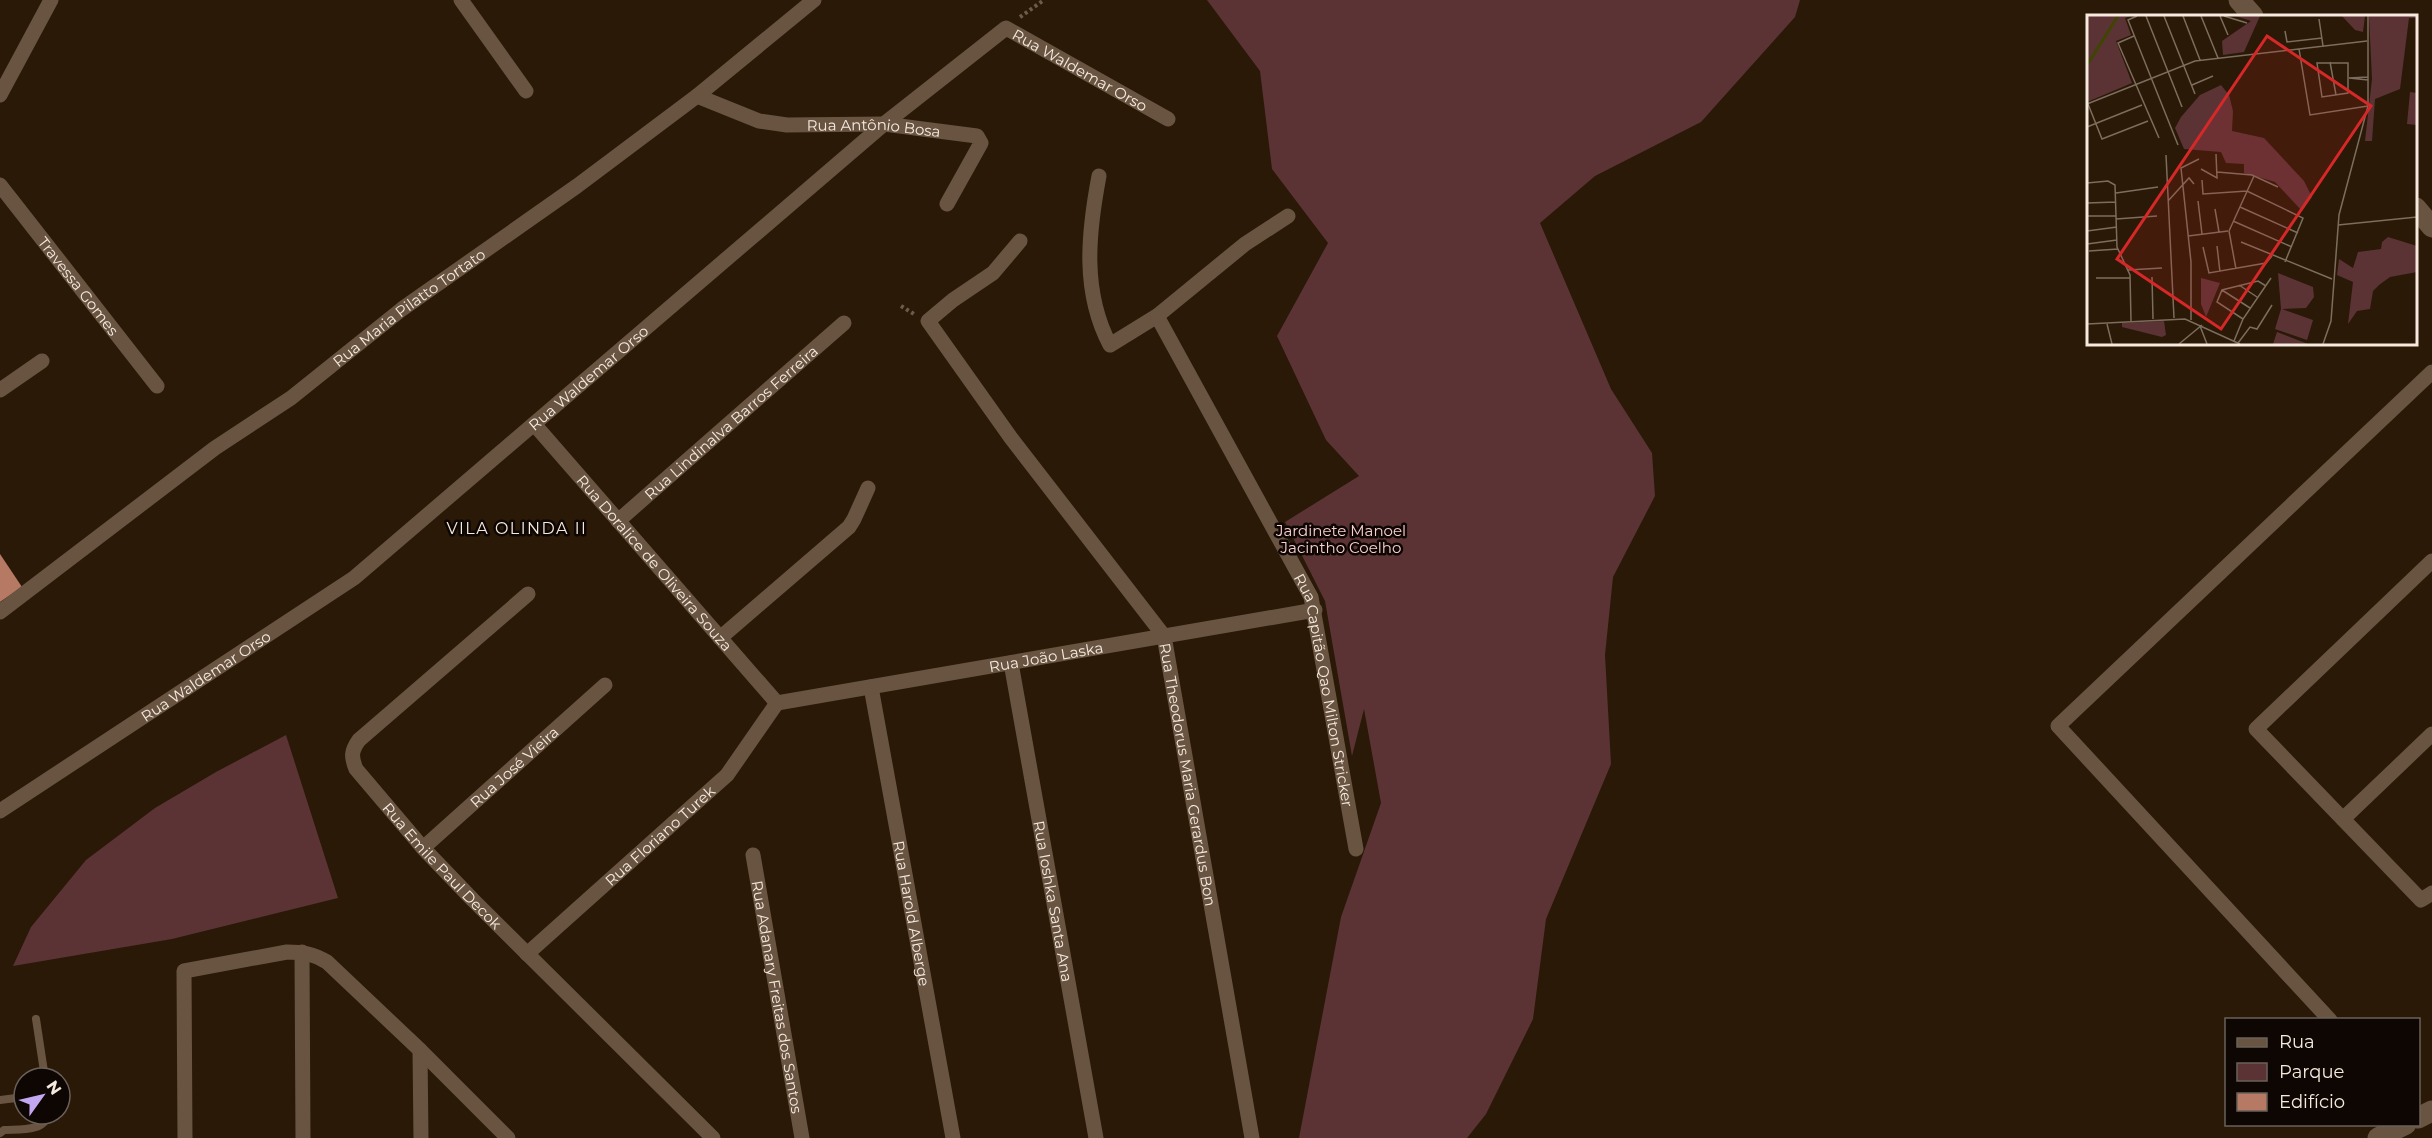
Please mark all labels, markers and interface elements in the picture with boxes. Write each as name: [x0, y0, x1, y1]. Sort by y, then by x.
inset map: [2087, 15, 2417, 345]
street label: Rua Waldemar Orso: [1009, 24, 1151, 115]
street label: Rua Antônio Bosa: [807, 114, 942, 141]
street label: Travessa Gomes: [34, 233, 123, 339]
street label: Rua Maria Pilatto Tortato: [329, 244, 489, 371]
street label: Rua Waldemar Orso: [524, 321, 652, 434]
street label: Rua Lindinalva Barros Ferreira: [640, 341, 822, 503]
street label: Rua Doralice de Oliveira Souza: [573, 471, 737, 655]
district label: VILA OLINDA II: [447, 519, 587, 538]
park label: Jardinete Manoel Jacintho Coelho: [1275, 521, 1406, 557]
street label: Rua Capitão Qao Milton Stricker: [1290, 570, 1358, 808]
street label: Rua Waldemar Orso: [137, 626, 274, 725]
street label: Rua João Laska: [987, 637, 1105, 676]
street label: Rua Theodorus Maria Gerardus Bon: [1156, 641, 1221, 908]
street label: Rua José Vieira: [466, 722, 562, 811]
street label: Rua Floriano Turek: [601, 781, 719, 890]
street label: Rua Emile Paul Decok: [379, 798, 506, 933]
street label: Rua Ioshka Santa Ana: [1030, 819, 1077, 983]
street label: Rua Harold Alberge: [890, 839, 935, 988]
street label: Rua Adanary Freitas dos Santos: [748, 879, 807, 1115]
legend: [2225, 1018, 2420, 1126]
text: Rua: [2279, 1031, 2315, 1053]
text: Parque: [2279, 1061, 2345, 1083]
north arrow: [12, 1066, 72, 1126]
text: N: [43, 1077, 66, 1099]
text: Edifício: [2279, 1091, 2345, 1113]

